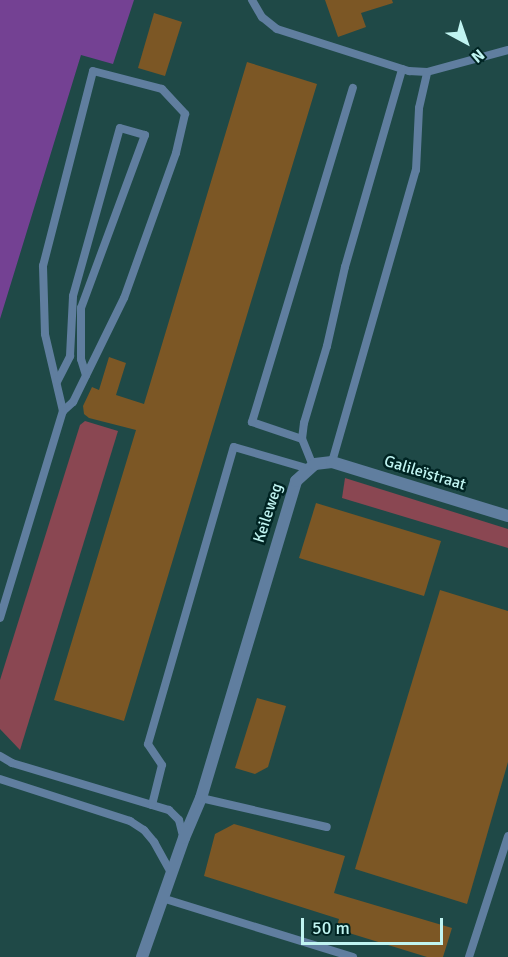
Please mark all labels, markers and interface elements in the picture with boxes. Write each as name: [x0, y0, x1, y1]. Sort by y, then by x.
north arrow: [436, 12, 496, 72]
text: N: [467, 45, 488, 67]
street label: Galileïstraat: [382, 452, 468, 494]
street label: Keileweg: [249, 481, 287, 545]
scale bar: [304, 906, 446, 944]
text: 50 m: [312, 917, 350, 939]

